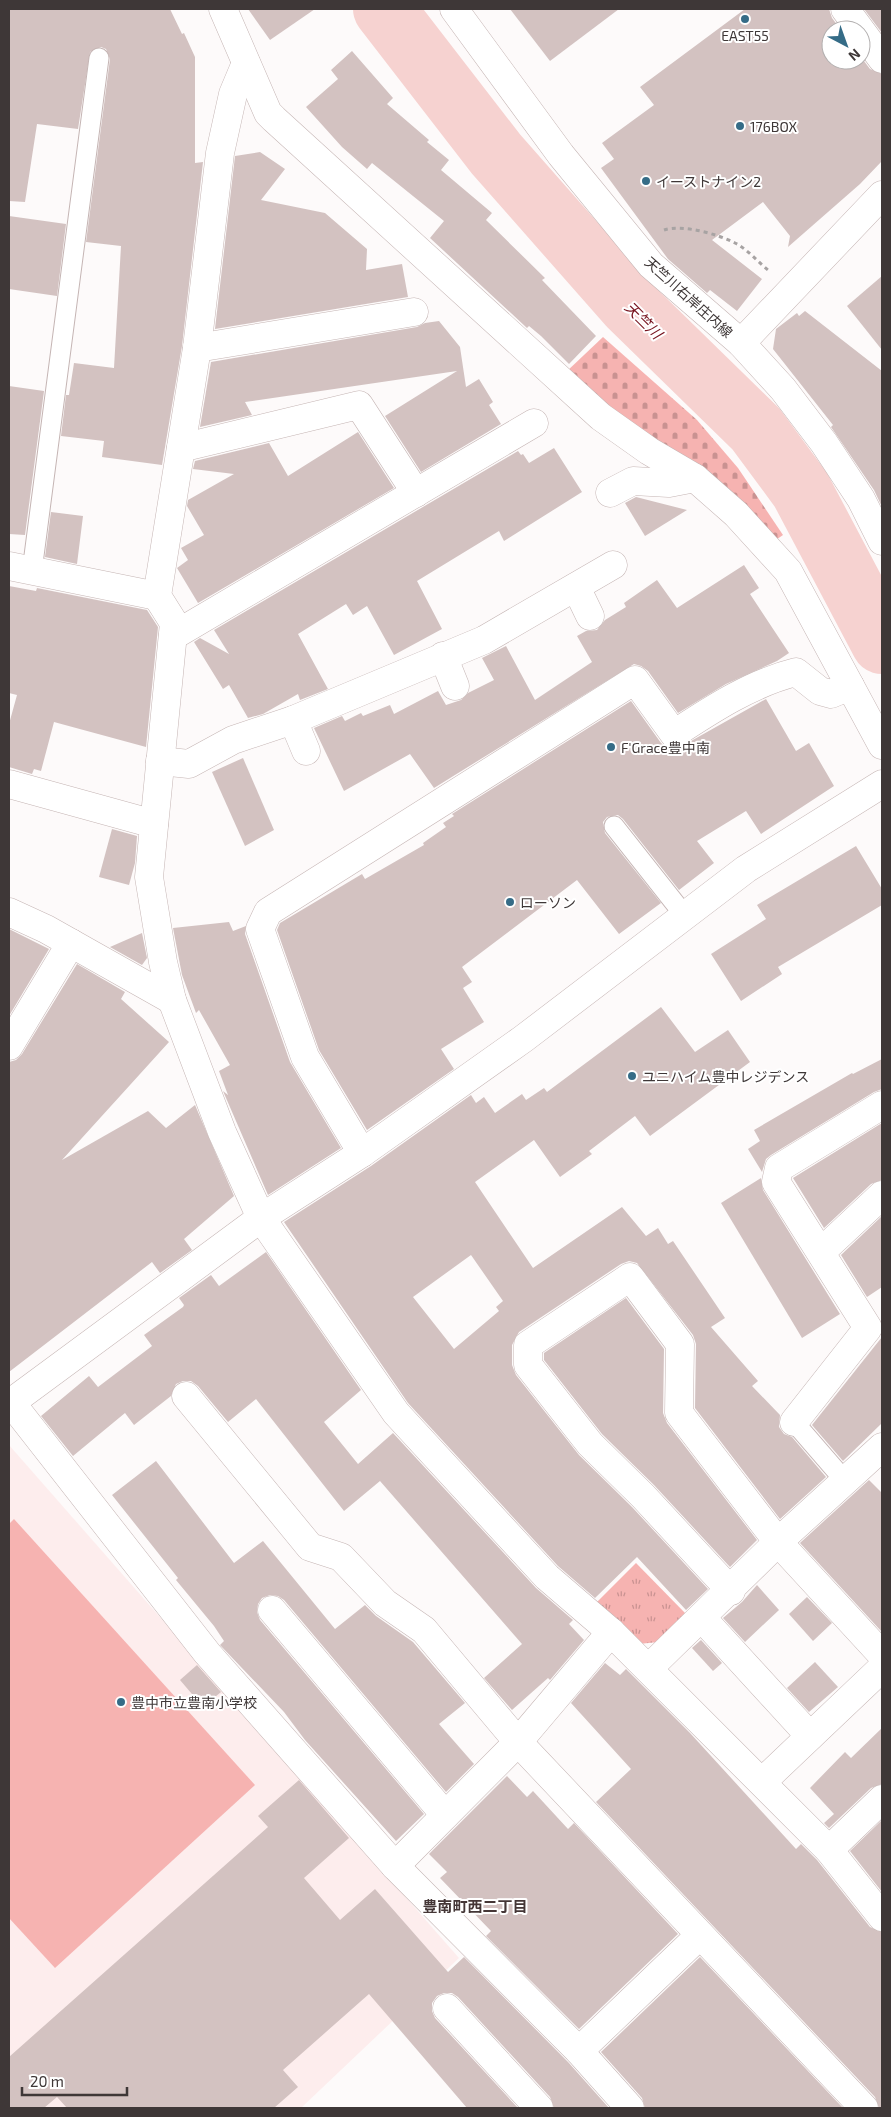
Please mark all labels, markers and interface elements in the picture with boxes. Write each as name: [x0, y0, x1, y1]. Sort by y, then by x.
marker: EAST55: [739, 13, 751, 25]
north arrow: [821, 20, 871, 70]
place label: EAST55: [721, 27, 769, 44]
text: N: [845, 45, 864, 65]
place label: 176BOX: [750, 118, 798, 135]
marker: 176BOX: [734, 120, 746, 132]
place label: イーストナイン2: [656, 173, 761, 190]
marker: イーストナイン2: [640, 175, 652, 187]
street label: 天竺川右岸庄内線: [642, 253, 736, 341]
water label: 天竺川: [622, 298, 666, 342]
place label: F'Grace豊中南: [621, 739, 710, 756]
marker: F'Grace豊中南: [605, 741, 617, 753]
place label: ローソン: [520, 894, 576, 911]
marker: ローソン: [504, 896, 516, 908]
place label: ユニハイム豊中レジデンス: [642, 1068, 809, 1085]
marker: ユニハイム豊中レジデンス: [626, 1070, 638, 1082]
place label: 豊中市立豊南小学校: [131, 1694, 257, 1711]
marker: 豊中市立豊南小学校: [115, 1696, 127, 1708]
district label: 豊南町西二丁目: [422, 1897, 528, 1915]
scale bar: [22, 2064, 128, 2096]
text: 20 m: [30, 2072, 64, 2090]

